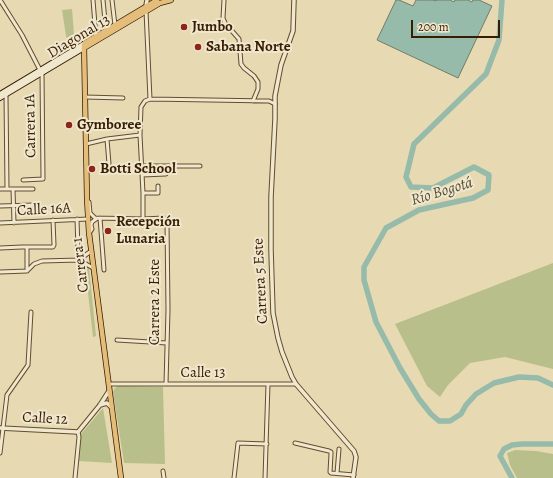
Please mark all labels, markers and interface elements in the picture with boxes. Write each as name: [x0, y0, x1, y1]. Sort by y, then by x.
street label: Diagonal 13: [44, 11, 114, 63]
scale bar: [413, 12, 502, 38]
place label: Jumbo: [192, 18, 233, 36]
text: 200 m: [418, 19, 449, 35]
marker: Jumbo: [179, 22, 189, 32]
place label: Sabana Norte: [206, 38, 291, 56]
marker: Sabana Norte: [193, 42, 203, 52]
street label: Carrera 1A: [21, 94, 41, 158]
place label: Gymboree: [77, 116, 141, 134]
marker: Gymboree: [64, 120, 74, 130]
place label: Botti School: [100, 160, 176, 178]
marker: Botti School: [87, 164, 97, 174]
water label: Río Bogotá: [409, 174, 475, 210]
street label: Calle 16A: [16, 200, 72, 220]
place label: Recepción Lunaria: [116, 213, 180, 248]
marker: Recepción Lunaria: [103, 226, 113, 236]
street label: Carrera 1: [69, 237, 93, 293]
street label: Carrera 5 Este: [250, 238, 272, 324]
street label: Carrera 2 Este: [146, 259, 164, 345]
street label: Calle 13: [181, 364, 225, 382]
street label: Calle 12: [22, 409, 68, 429]

